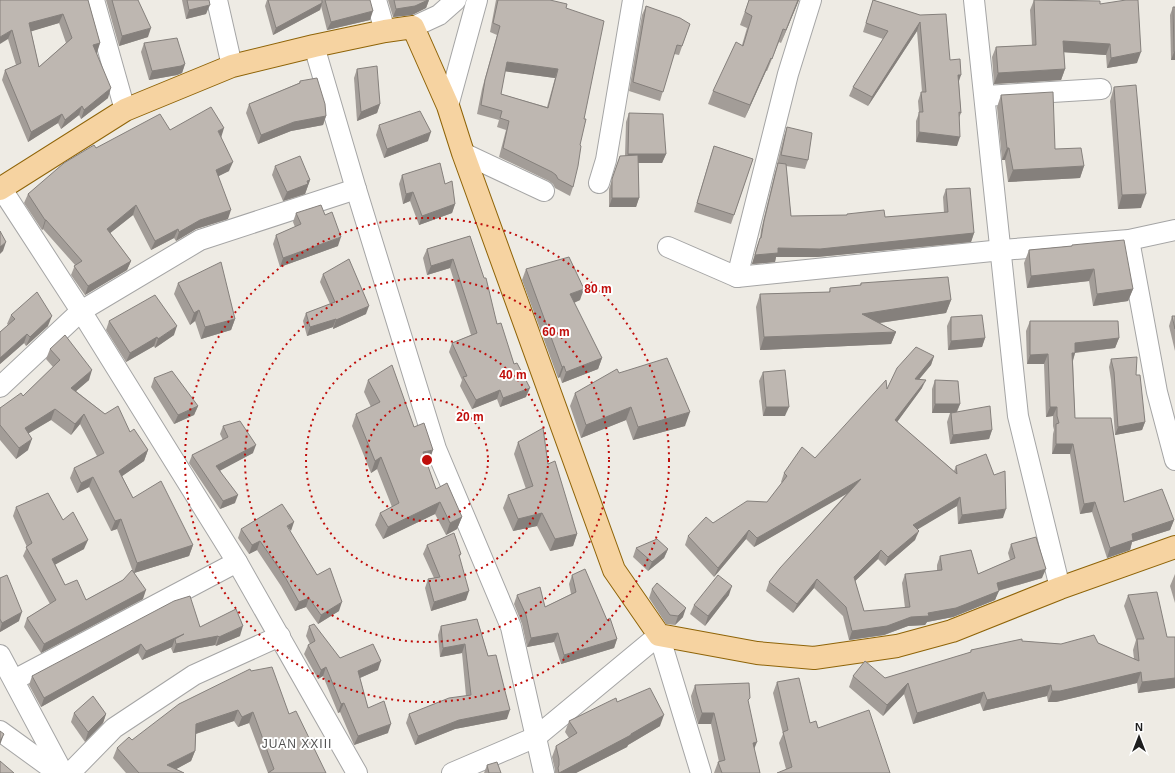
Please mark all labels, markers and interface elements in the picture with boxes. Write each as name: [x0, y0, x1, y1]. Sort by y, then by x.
text: 80 m: [584, 282, 612, 296]
text: 60 m: [542, 325, 570, 339]
text: 40 m: [499, 368, 527, 382]
text: 20 m: [456, 410, 484, 424]
centre of rings: [420, 453, 434, 467]
north arrow: [1119, 717, 1159, 757]
text: N: [1135, 721, 1143, 733]
district label: JUAN XXIII: [262, 737, 332, 751]

